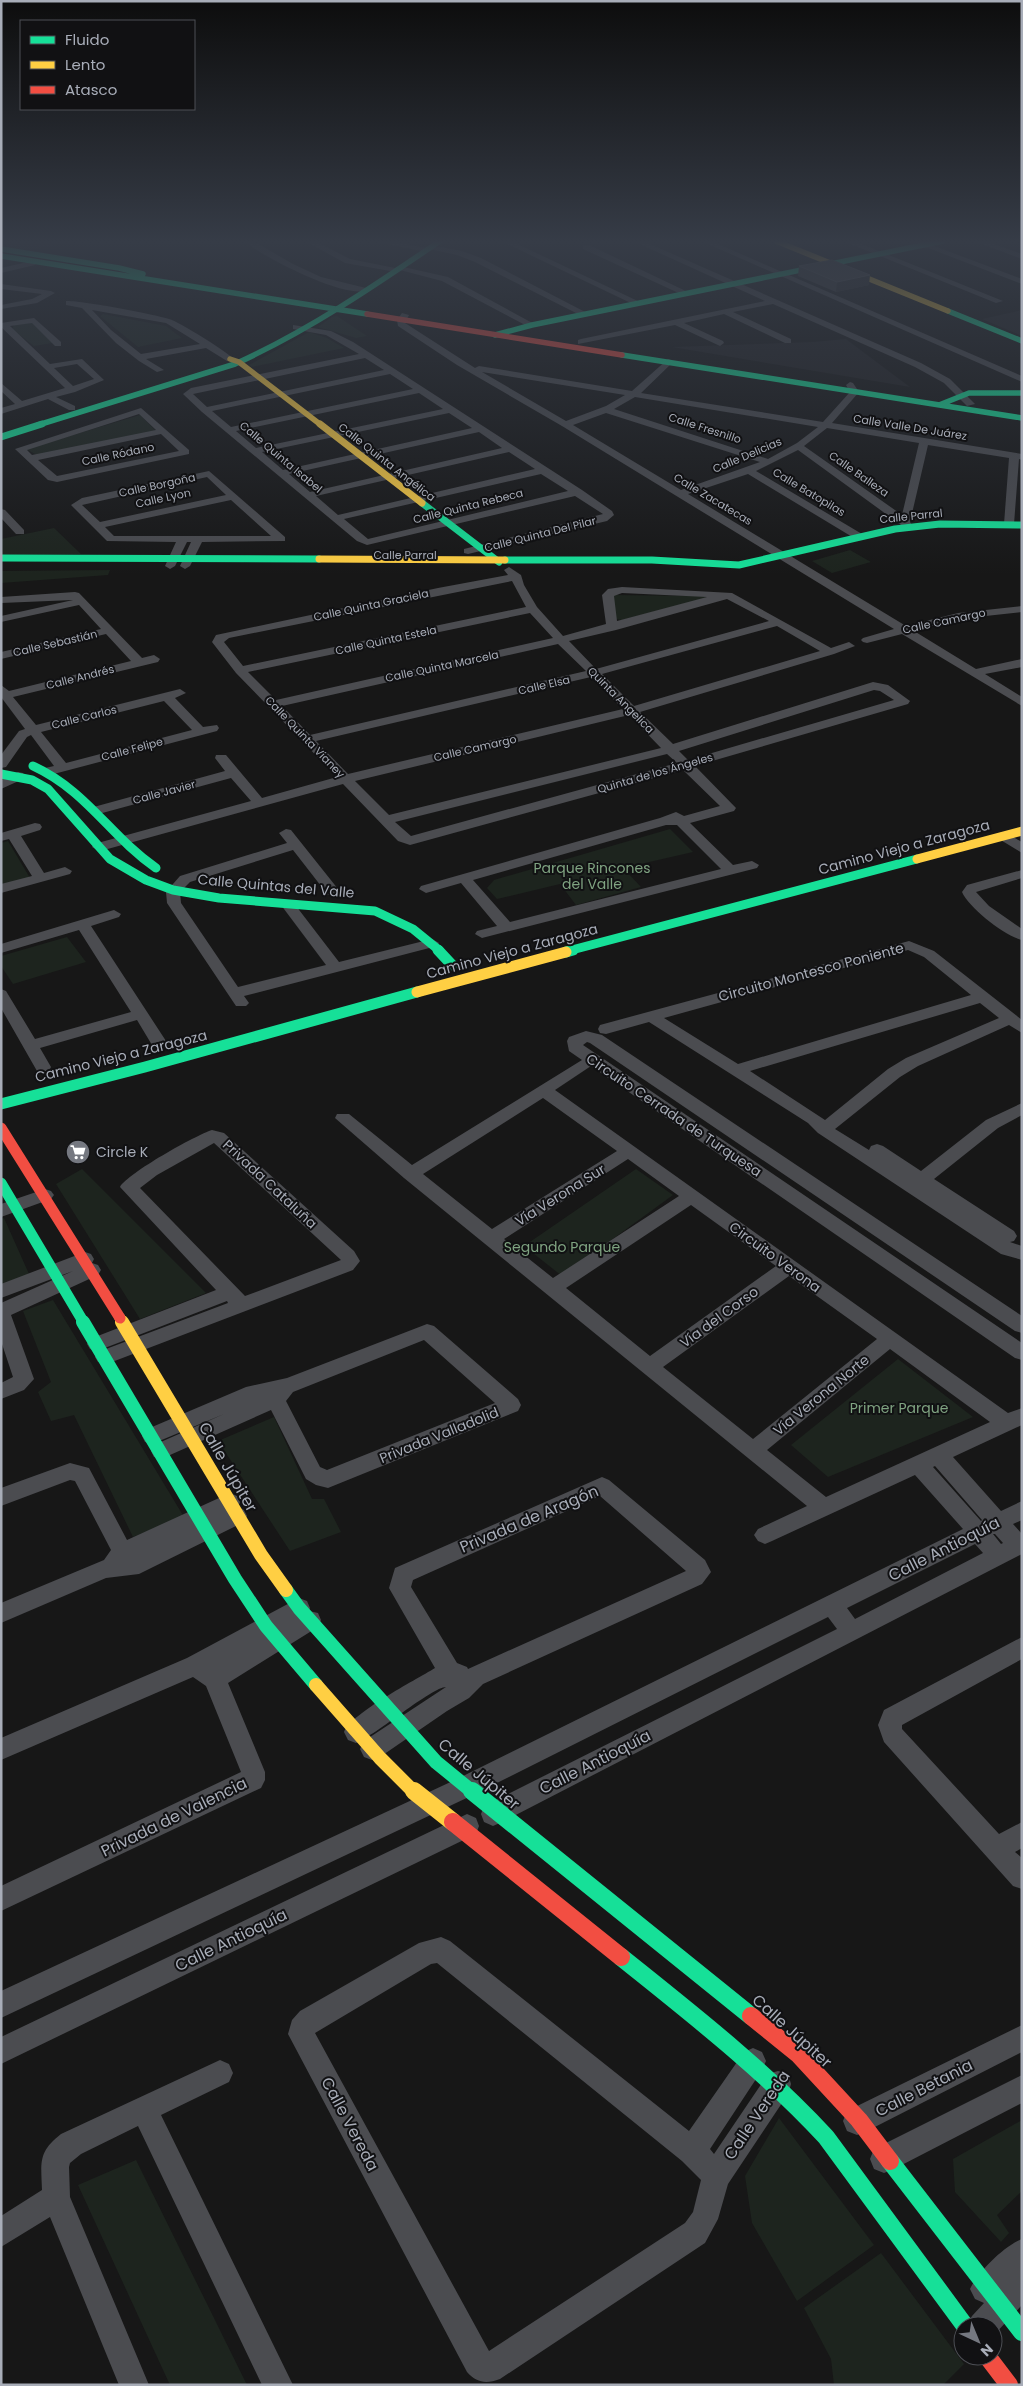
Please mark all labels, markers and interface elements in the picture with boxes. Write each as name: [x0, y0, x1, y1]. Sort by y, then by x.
legend: [20, 20, 195, 110]
text: Fluido: [65, 29, 109, 50]
text: Lento: [65, 54, 105, 75]
text: Atasco: [65, 79, 117, 100]
street label: Calle Fresnillo: [667, 409, 743, 447]
street label: Calle Valle De Juárez: [852, 410, 968, 444]
street label: Calle Quinta Isabel: [236, 418, 326, 496]
street label: Calle Quinta Angélica: [335, 419, 439, 505]
street label: Calle Delicias: [710, 433, 784, 477]
street label: Calle Ródano: [80, 439, 156, 469]
street label: Calle Balleza: [826, 447, 892, 501]
street label: Calle Batopilas: [770, 464, 849, 520]
street label: Calle Borgoña: [117, 469, 197, 501]
street label: Calle Zacatecas: [671, 469, 756, 529]
street label: Calle Lyon: [134, 484, 192, 512]
street label: Calle Quinta Rebeca: [411, 485, 525, 527]
street label: Calle Parral: [879, 505, 943, 527]
street label: Calle Quinta Del Pilar: [483, 512, 597, 556]
street label: Calle Parral: [373, 547, 437, 563]
street label: Calle Quinta Graciela: [312, 585, 430, 625]
street label: Calle Camargo: [901, 604, 987, 638]
street label: Calle Quinta Estela: [334, 621, 438, 659]
street label: Calle Sebastián: [11, 626, 99, 660]
street label: Calle Quinta Marcela: [384, 646, 500, 686]
street label: Calle Andrés: [44, 661, 116, 693]
street label: Quinta Angelica: [584, 663, 658, 737]
street label: Calle Elsa: [517, 671, 571, 699]
street label: Calle Quinta Vianey: [262, 692, 349, 782]
street label: Calle Carlos: [50, 701, 118, 733]
street label: Calle Camargo: [432, 731, 518, 765]
street label: Calle Felipe: [99, 733, 165, 765]
street label: Quinta de los Ángeles: [595, 749, 715, 797]
street label: Calle Javier: [131, 776, 197, 808]
street label: Camino Viejo a Zaragoza: [816, 814, 992, 880]
park label: Parque Rincones del Valle: [534, 858, 650, 894]
street label: Calle Quintas del Valle: [197, 869, 356, 903]
street label: Camino Viejo a Zaragoza: [424, 918, 600, 984]
street label: Circuito Montesco Poniente: [716, 938, 906, 1006]
street label: Camino Viejo a Zaragoza: [33, 1025, 209, 1087]
street label: Circuito Cerrada de Turquesa: [582, 1049, 766, 1181]
street label: Privada Cataluña: [218, 1135, 322, 1233]
supermarket icon: Circle K: [65, 1139, 91, 1165]
place label: Circle K: [96, 1142, 149, 1162]
street label: Vía Verona Sur: [511, 1159, 609, 1231]
street label: Circuito Verona: [725, 1217, 825, 1297]
park label: Segundo Parque: [504, 1237, 620, 1257]
street label: Vía del Corso: [676, 1282, 762, 1352]
street label: Vía Verona Norte: [769, 1350, 874, 1440]
park label: Primer Parque: [850, 1398, 949, 1418]
street label: Privada Valladolid: [376, 1402, 502, 1468]
street label: Calle Júpiter: [193, 1418, 263, 1516]
street label: Privada de Aragón: [456, 1479, 602, 1559]
street label: Calle Antioquía: [884, 1511, 1004, 1587]
street label: Calle Antioquía: [535, 1724, 655, 1800]
street label: Calle Júpiter: [433, 1733, 525, 1815]
street label: Privada de Valencia: [97, 1772, 251, 1862]
street label: Calle Antioquía: [171, 1903, 291, 1977]
street label: Calle Júpiter: [747, 1989, 837, 2073]
street label: Calle Betania: [871, 2054, 977, 2122]
street label: Calle Vereda: [719, 2066, 795, 2164]
street label: Calle Vereda: [316, 2073, 384, 2175]
north arrow: [953, 2316, 1003, 2366]
text: N: [976, 2340, 998, 2361]

